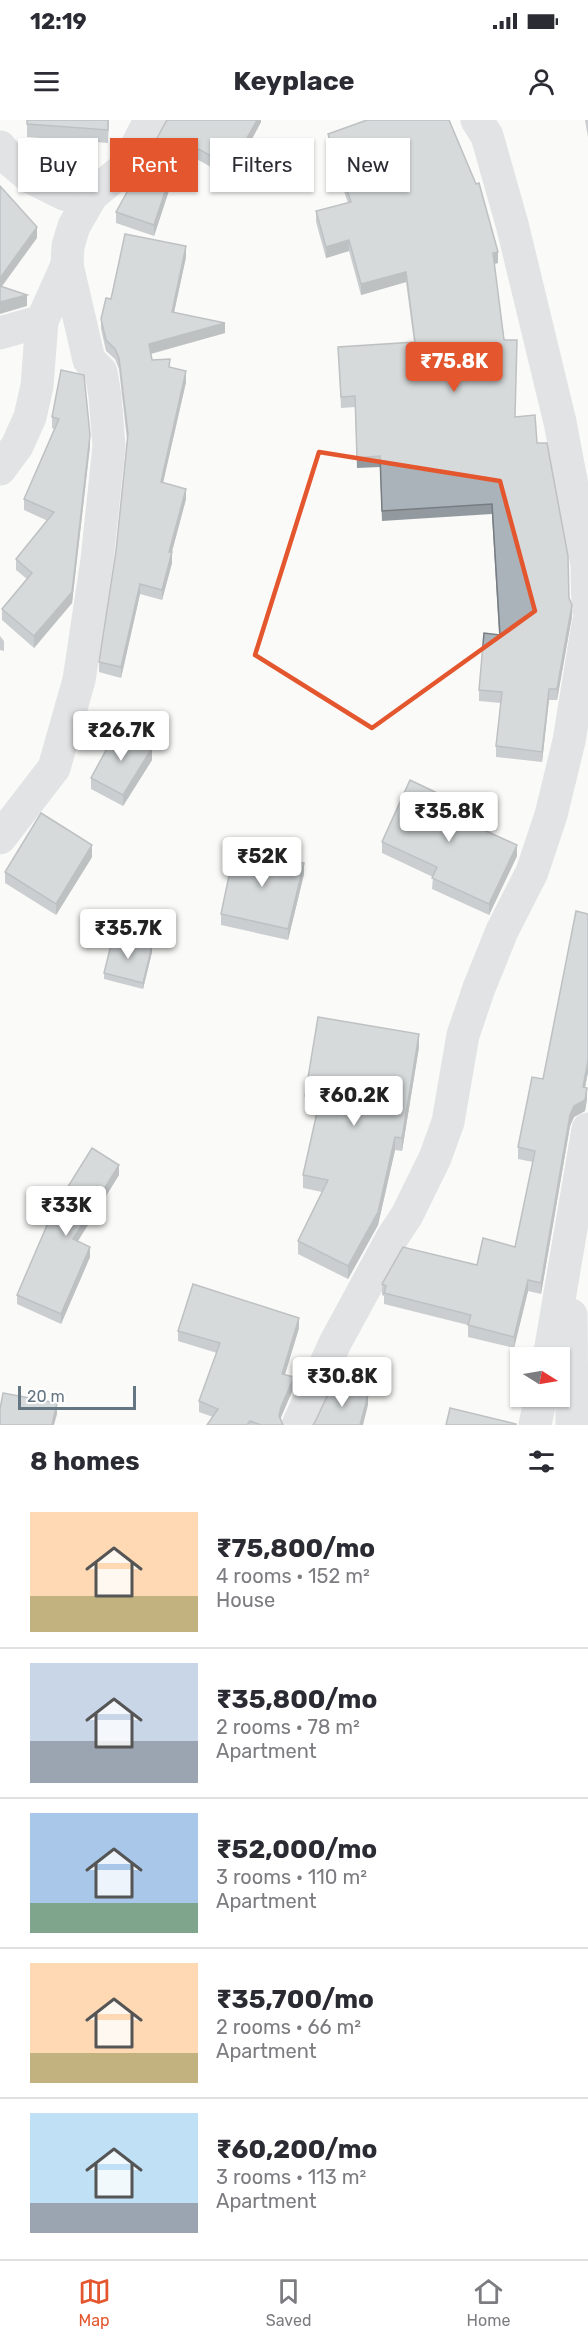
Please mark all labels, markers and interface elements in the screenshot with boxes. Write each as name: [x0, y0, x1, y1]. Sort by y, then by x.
text: 12:19: [30, 8, 87, 35]
icon: menu: [30, 65, 63, 98]
text: Keyplace: [233, 65, 355, 97]
icon: person: [525, 65, 558, 98]
chip: Buy: [18, 138, 98, 192]
chip: Rent: [110, 138, 198, 192]
chip: Filters: [210, 138, 314, 192]
chip: New: [326, 138, 410, 192]
pin: ₹75.8K: [405, 342, 503, 393]
text: ₹75.8K: [420, 349, 488, 373]
pin: ₹26.7K: [72, 711, 170, 762]
text: ₹26.7K: [87, 718, 155, 742]
pin: ₹35.8K: [400, 792, 498, 843]
text: ₹35.8K: [414, 799, 484, 823]
pin: ₹52K: [226, 837, 298, 888]
text: ₹52K: [236, 844, 288, 868]
pin: ₹35.7K: [79, 909, 177, 960]
text: ₹35.7K: [94, 916, 162, 940]
pin: ₹60.2K: [305, 1076, 403, 1127]
text: ₹60.2K: [319, 1083, 389, 1107]
pin: ₹33K: [30, 1186, 102, 1237]
text: ₹33K: [40, 1193, 92, 1217]
north arrow: [510, 1347, 570, 1407]
map controls: [510, 1347, 570, 1407]
pin: ₹30.8K: [293, 1357, 391, 1408]
text: ₹30.8K: [306, 1364, 378, 1388]
scale bar: [18, 1383, 136, 1410]
text: 20 m: [27, 1387, 65, 1406]
icon: filters: [525, 1445, 558, 1478]
text: 8 homes: [30, 1446, 140, 1477]
text: ₹75,800/mo: [216, 1533, 375, 1564]
icon: home: [78, 1536, 150, 1608]
text: 4 rooms · 152 m²: [216, 1564, 370, 1588]
text: House: [216, 1588, 275, 1612]
text: ₹35,800/mo: [216, 1684, 377, 1715]
icon: home: [78, 1687, 150, 1759]
text: 2 rooms · 78 m²: [216, 1715, 360, 1739]
text: Apartment: [216, 1739, 317, 1763]
text: ₹52,000/mo: [216, 1834, 377, 1865]
icon: home: [78, 1837, 150, 1909]
text: 3 rooms · 110 m²: [216, 1865, 367, 1889]
text: Apartment: [216, 1889, 317, 1913]
text: ₹35,700/mo: [216, 1984, 374, 2015]
icon: home: [78, 1987, 150, 2059]
text: 2 rooms · 66 m²: [216, 2015, 361, 2039]
text: Apartment: [216, 2039, 317, 2063]
text: ₹60,200/mo: [216, 2134, 377, 2165]
icon: home: [78, 2137, 150, 2209]
text: 3 rooms · 113 m²: [216, 2165, 366, 2189]
text: Apartment: [216, 2189, 317, 2213]
tab: Map: [78, 2275, 111, 2330]
tab: Saved: [266, 2275, 311, 2330]
tab: Home: [467, 2275, 510, 2330]

